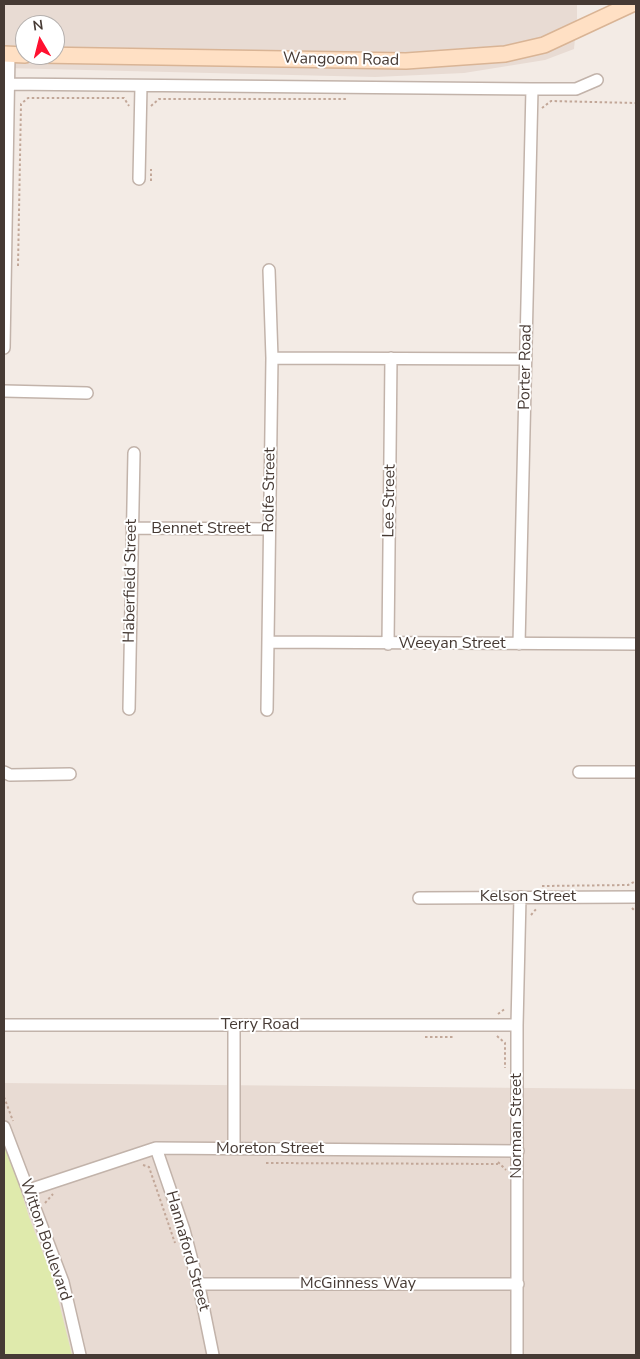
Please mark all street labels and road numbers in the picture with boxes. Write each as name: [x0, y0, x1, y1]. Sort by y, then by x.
street label: Wangoom Road: [283, 49, 399, 71]
street label: Porter Road: [516, 324, 536, 410]
street label: Rolfe Street: [260, 447, 280, 533]
street label: Lee Street: [380, 464, 400, 538]
street label: Haberfield Street: [120, 519, 142, 643]
street label: Bennet Street: [151, 519, 251, 539]
street label: Weeyan Street: [399, 634, 505, 654]
street label: Kelson Street: [480, 887, 576, 907]
street label: Terry Road: [221, 1015, 299, 1035]
street label: Norman Street: [507, 1073, 527, 1179]
street label: Moreton Street: [216, 1139, 324, 1159]
street label: Witton Boulevard: [15, 1177, 75, 1303]
street label: Hannaford Street: [161, 1189, 213, 1313]
street label: McGinness Way: [300, 1274, 416, 1294]

